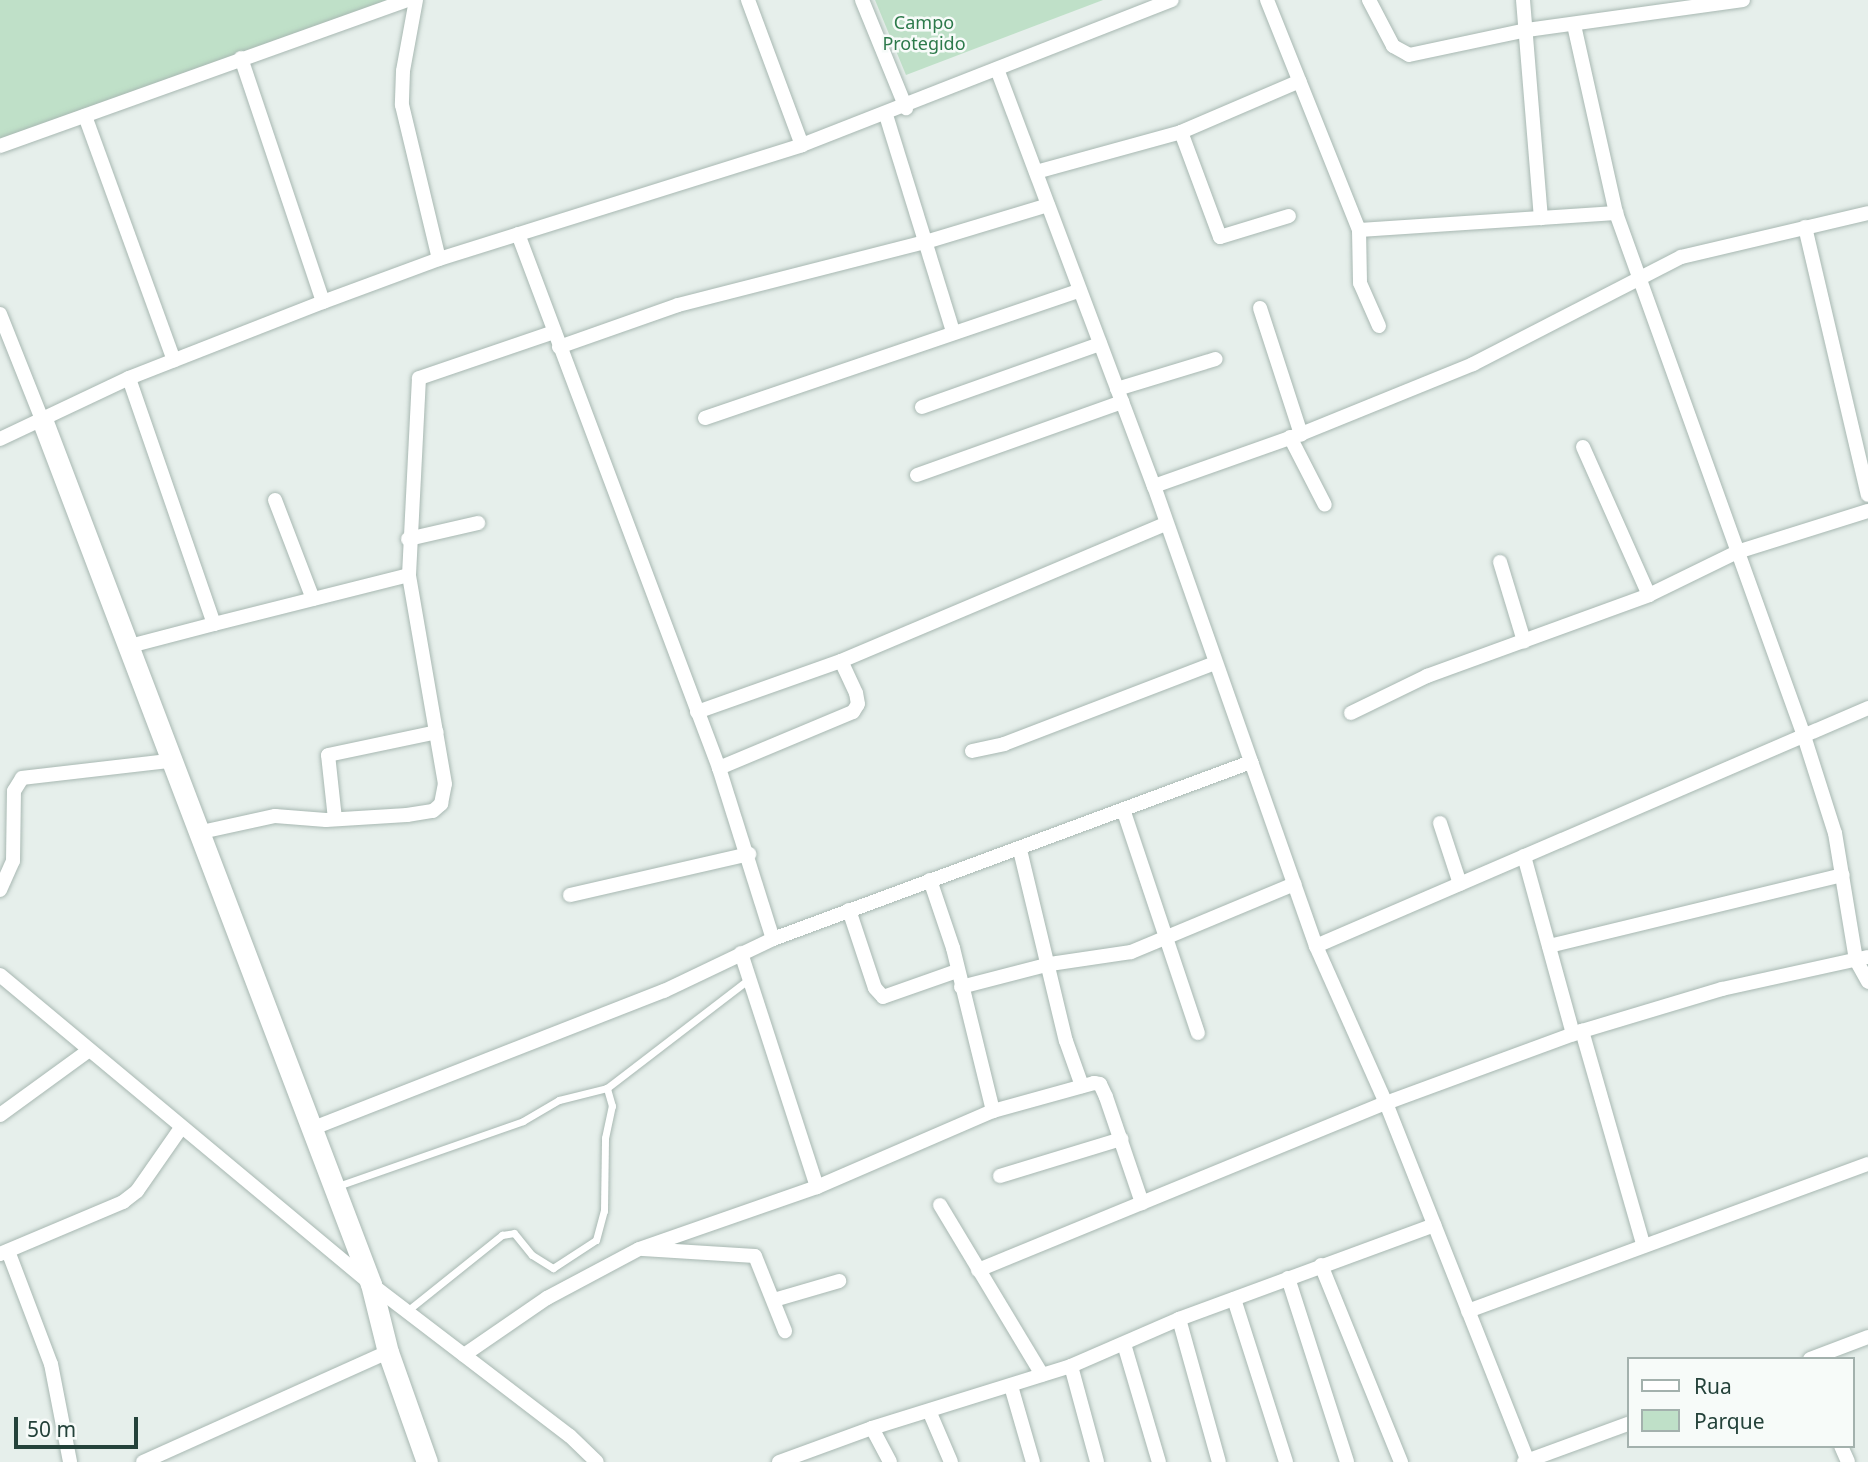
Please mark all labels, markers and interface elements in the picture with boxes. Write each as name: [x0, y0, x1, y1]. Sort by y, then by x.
park label: Campo Protegido: [882, 12, 966, 54]
legend: [1626, 1357, 1854, 1448]
text: Rua: [1694, 1372, 1732, 1400]
scale bar: [18, 1402, 142, 1446]
text: Parque: [1694, 1407, 1764, 1435]
text: 50 m: [27, 1415, 76, 1443]

